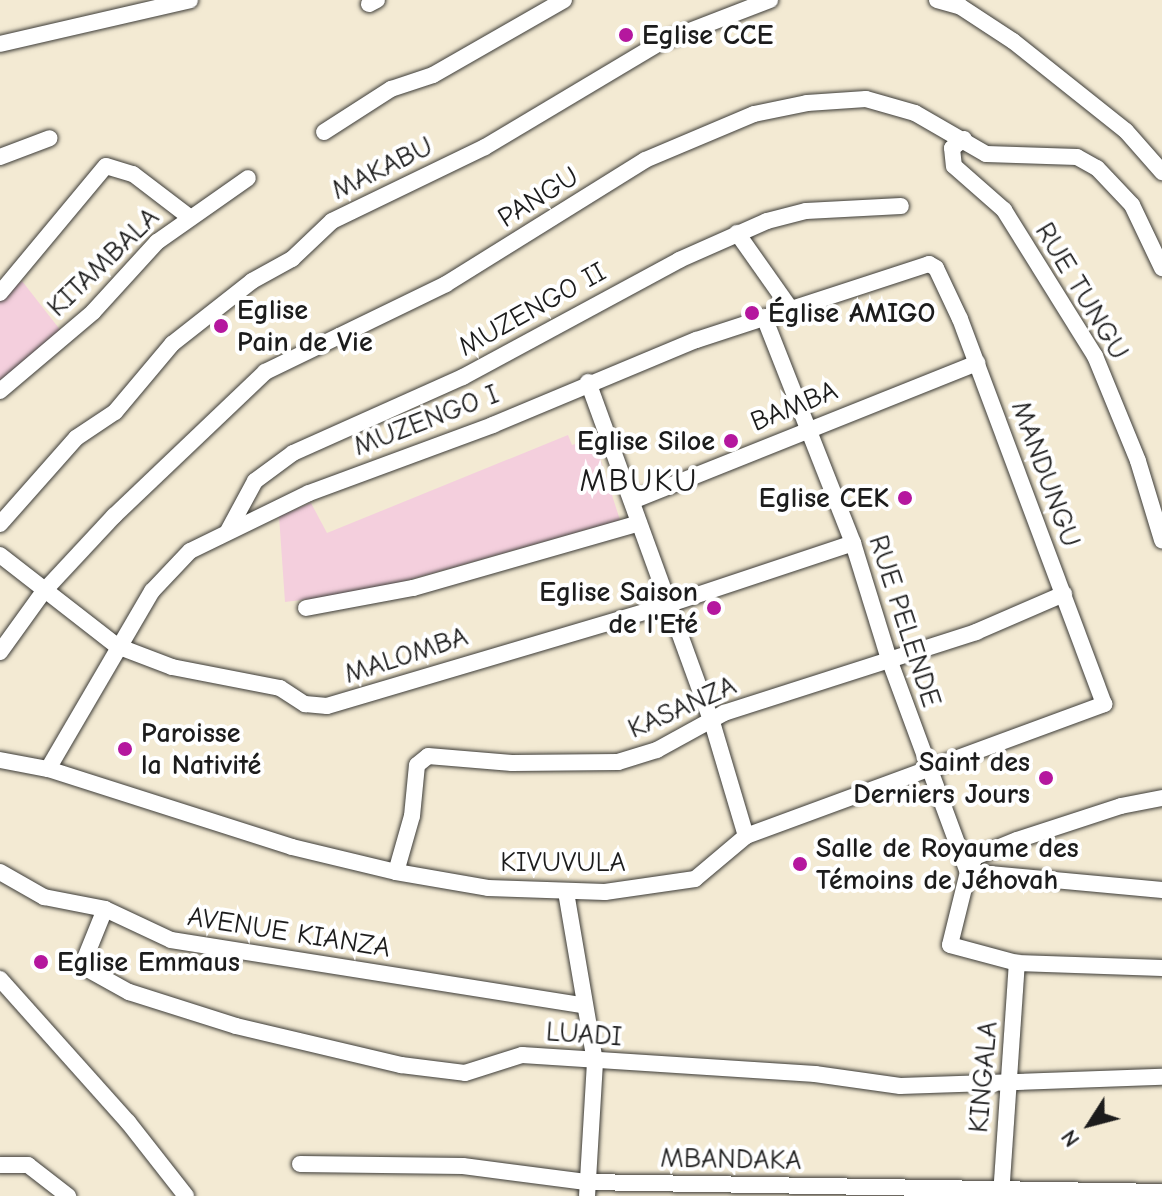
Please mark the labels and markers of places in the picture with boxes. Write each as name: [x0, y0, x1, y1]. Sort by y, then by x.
place label: Eglise CCE: [642, 18, 773, 52]
marker: Eglise CCE: [617, 26, 635, 44]
place label: Eglise Pain de Vie: [237, 293, 373, 359]
place label: Église AMIGO: [768, 296, 935, 330]
marker: Église AMIGO: [743, 304, 761, 322]
marker: Eglise Pain de Vie: [212, 317, 230, 335]
place label: Eglise Siloe: [577, 424, 715, 458]
marker: Eglise Siloe: [722, 432, 740, 450]
place label: Eglise CEK: [759, 481, 889, 515]
marker: Eglise CEK: [896, 489, 914, 507]
place label: Eglise Saison de l'Eté: [539, 575, 698, 641]
marker: Eglise Saison de l'Eté: [705, 599, 723, 617]
place label: Paroisse la Nativité: [141, 716, 261, 782]
marker: Paroisse la Nativité: [116, 740, 134, 758]
place label: Saint des Derniers Jours: [853, 745, 1030, 811]
marker: Saint des Derniers Jours: [1037, 769, 1055, 787]
place label: Salle de Royaume des Témoins de Jéhovah: [816, 831, 1079, 897]
marker: Salle de Royaume des Témoins de Jéhovah: [791, 855, 809, 873]
place label: Eglise Emmaus: [57, 945, 240, 979]
marker: Eglise Emmaus: [32, 953, 50, 971]

